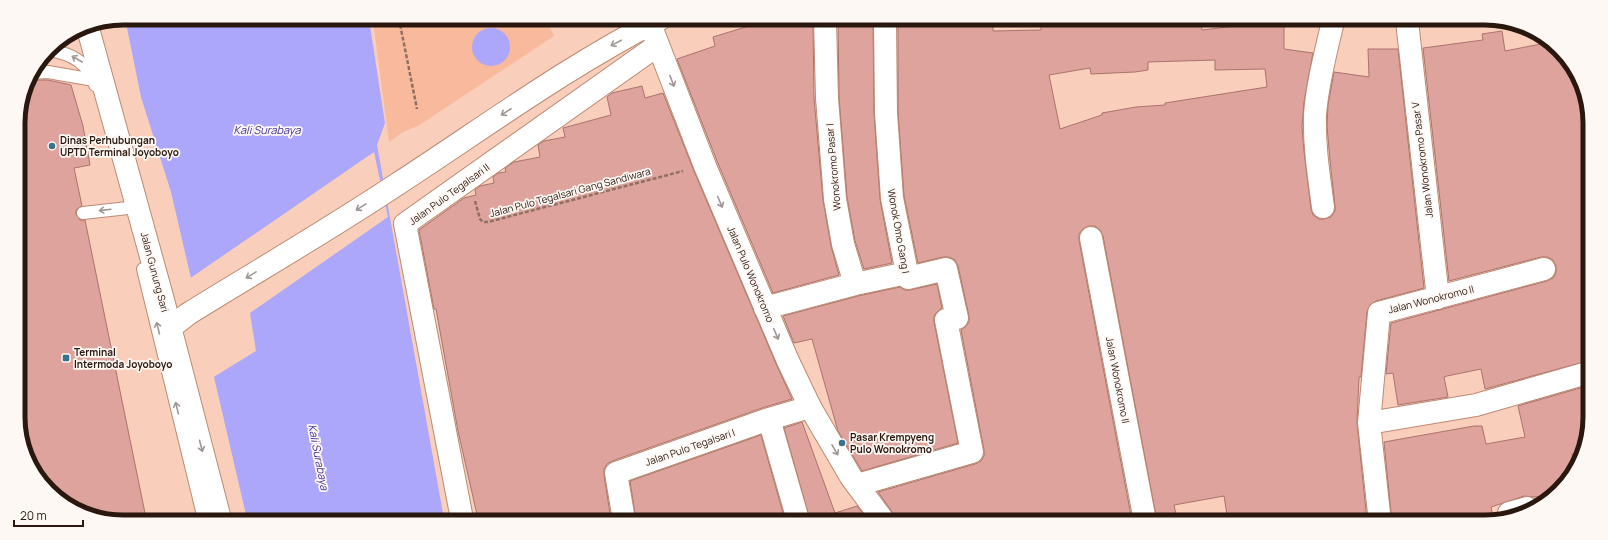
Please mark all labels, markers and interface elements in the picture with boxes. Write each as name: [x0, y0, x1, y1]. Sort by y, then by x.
one-way arrow: [610, 39, 622, 47]
one-way arrow: [71, 54, 83, 62]
one-way arrow: [668, 75, 676, 87]
street label: Jalan Wonokromo Pasar V: [1408, 101, 1436, 219]
one-way arrow: [501, 108, 512, 116]
water label: Kali Surabaya: [233, 122, 301, 137]
street label: Wonokromo Pasar I: [822, 123, 844, 211]
place label: Dinas Perhubungan UPTD Terminal Joyoboyo: [60, 133, 179, 159]
marker: Dinas Perhubungan UPTD Terminal Joyoboyo: [47, 141, 57, 151]
street label: Jalan Pulo Tegalsari II: [406, 160, 492, 228]
street label: Jalan Pulo Tegalsari Gang Sandiwara: [488, 164, 652, 220]
street label: Wonok Omo Gang I: [885, 188, 913, 274]
one-way arrow: [717, 195, 724, 207]
one-way arrow: [355, 203, 367, 211]
one-way arrow: [99, 206, 112, 214]
street label: Jalan Pulo Wonokromo: [724, 224, 778, 324]
street label: Jalan Gunung Sari: [138, 230, 172, 314]
one-way arrow: [245, 272, 257, 280]
street label: Jalan Wonokromo II: [1387, 282, 1475, 316]
one-way arrow: [154, 322, 161, 335]
one-way arrow: [773, 328, 781, 340]
street label: Jalan Wonokromo II: [1103, 336, 1133, 424]
place label: Terminal Intermoda Joyoboyo: [74, 345, 172, 371]
marker: Terminal Intermoda Joyoboyo: [61, 353, 71, 363]
one-way arrow: [173, 401, 181, 414]
water label: Kali Surabaya: [305, 423, 333, 492]
street label: Jalan Pulo Tegalsari I: [643, 425, 737, 469]
place label: Pasar Krempyeng Pulo Wonokromo: [850, 430, 934, 456]
marker: Pasar Krempyeng Pulo Wonokromo: [837, 438, 847, 448]
one-way arrow: [198, 440, 206, 453]
one-way arrow: [831, 444, 839, 455]
scale bar: [14, 502, 83, 528]
text: 20 m: [20, 507, 47, 524]

